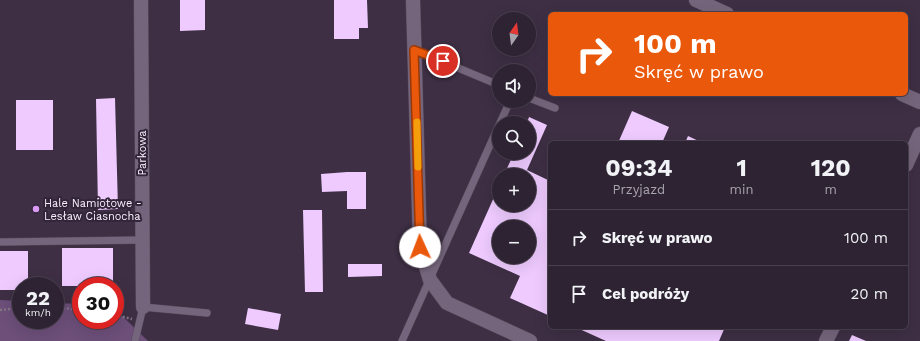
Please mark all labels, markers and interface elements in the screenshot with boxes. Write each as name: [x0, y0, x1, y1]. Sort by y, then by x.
north arrow: [492, 12, 536, 56]
map controls: [492, 12, 536, 264]
text: 100 m: [634, 27, 717, 60]
icon: right: [568, 28, 620, 80]
pin: [426, 44, 460, 78]
icon: arrive: [432, 50, 454, 72]
text: Skręć w prawo: [634, 61, 764, 82]
button: sound: [492, 64, 536, 108]
button: search: [492, 116, 536, 160]
street label: Parkowa: [136, 130, 149, 176]
text: 09:34: [605, 154, 672, 182]
text: 1: [736, 154, 747, 182]
text: 120: [811, 154, 851, 182]
button: +: [492, 168, 536, 212]
text: Przyjazd: [612, 182, 665, 197]
text: min: [730, 182, 754, 197]
text: m: [825, 182, 837, 197]
place label: Hale Namiotowe - Lesław Ciasnocha: [44, 197, 142, 223]
marker: Hale Namiotowe - Lesław Ciasnocha: [31, 204, 41, 214]
button: −: [492, 220, 536, 264]
position arrow: [399, 226, 441, 268]
icon: right: [568, 227, 590, 249]
text: Skręć w prawo: [602, 229, 712, 247]
text: 100 m: [844, 229, 888, 247]
speed limit sign: 30: [72, 277, 124, 329]
icon: arrive: [568, 283, 590, 305]
text: Cel podróży: [602, 285, 689, 303]
text: 20 m: [851, 285, 888, 303]
text: 22: [26, 286, 50, 310]
text: km/h: [25, 307, 51, 318]

